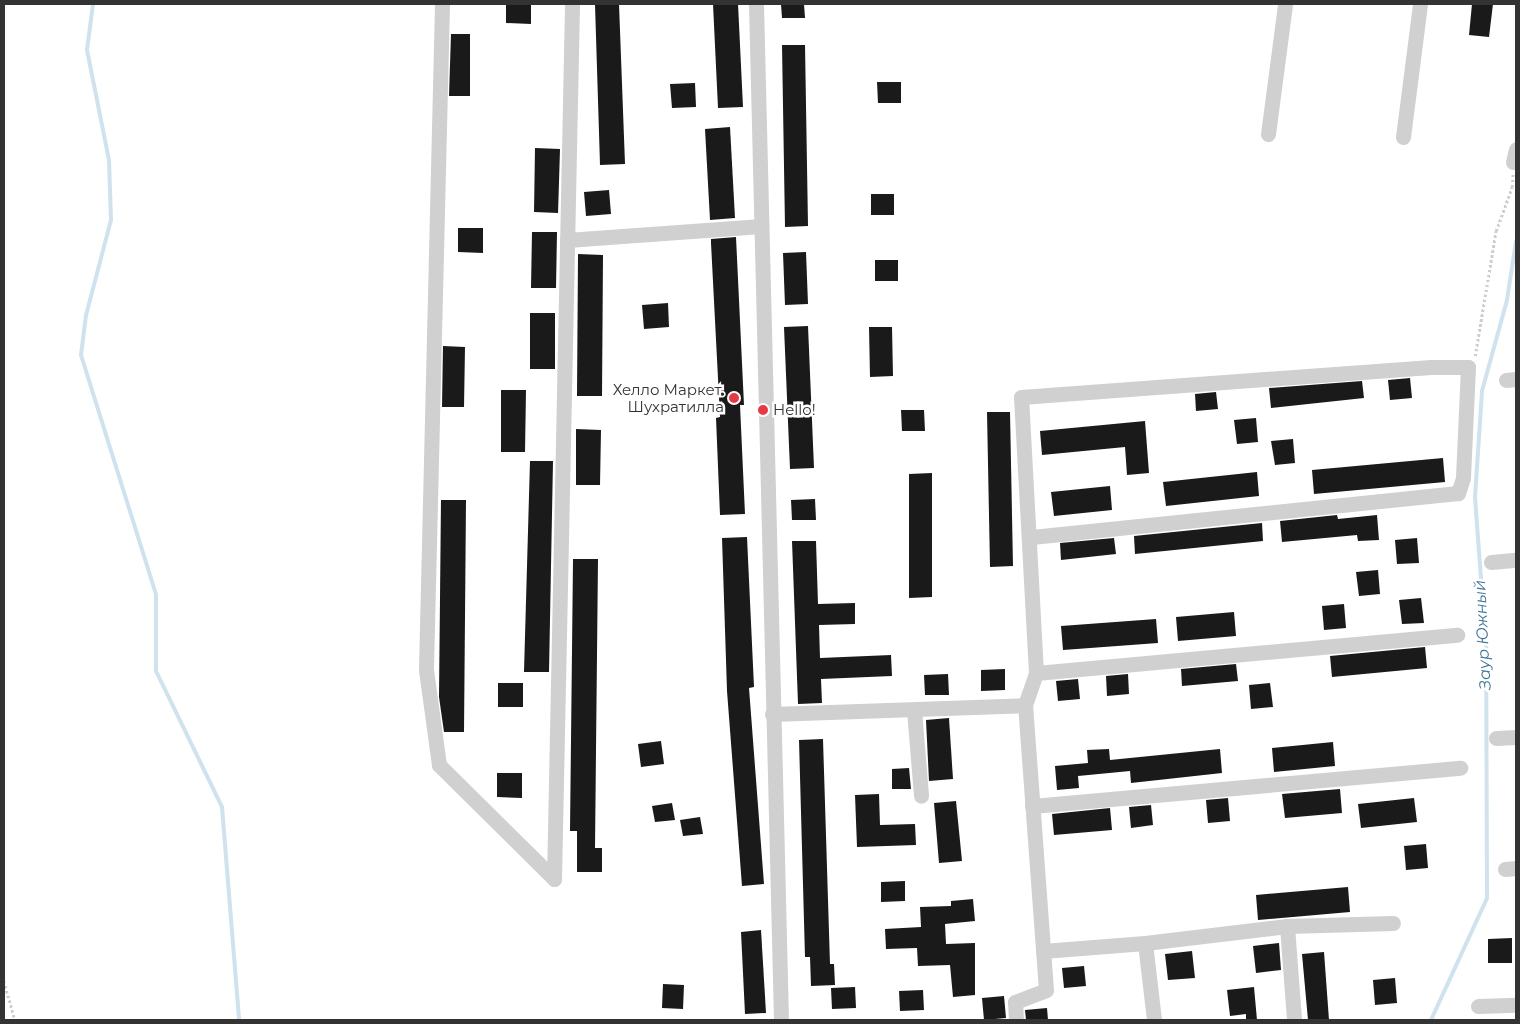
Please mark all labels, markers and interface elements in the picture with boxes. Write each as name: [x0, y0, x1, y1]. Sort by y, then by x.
place label: Хелло Маркет. Шухратилла: [613, 380, 724, 415]
marker: Хелло Маркет. Шухратилла: [728, 392, 740, 404]
place label: Hello!: [773, 401, 816, 419]
marker: Hello!: [757, 404, 769, 416]
water label: Заур Южный: [1471, 580, 1495, 690]

